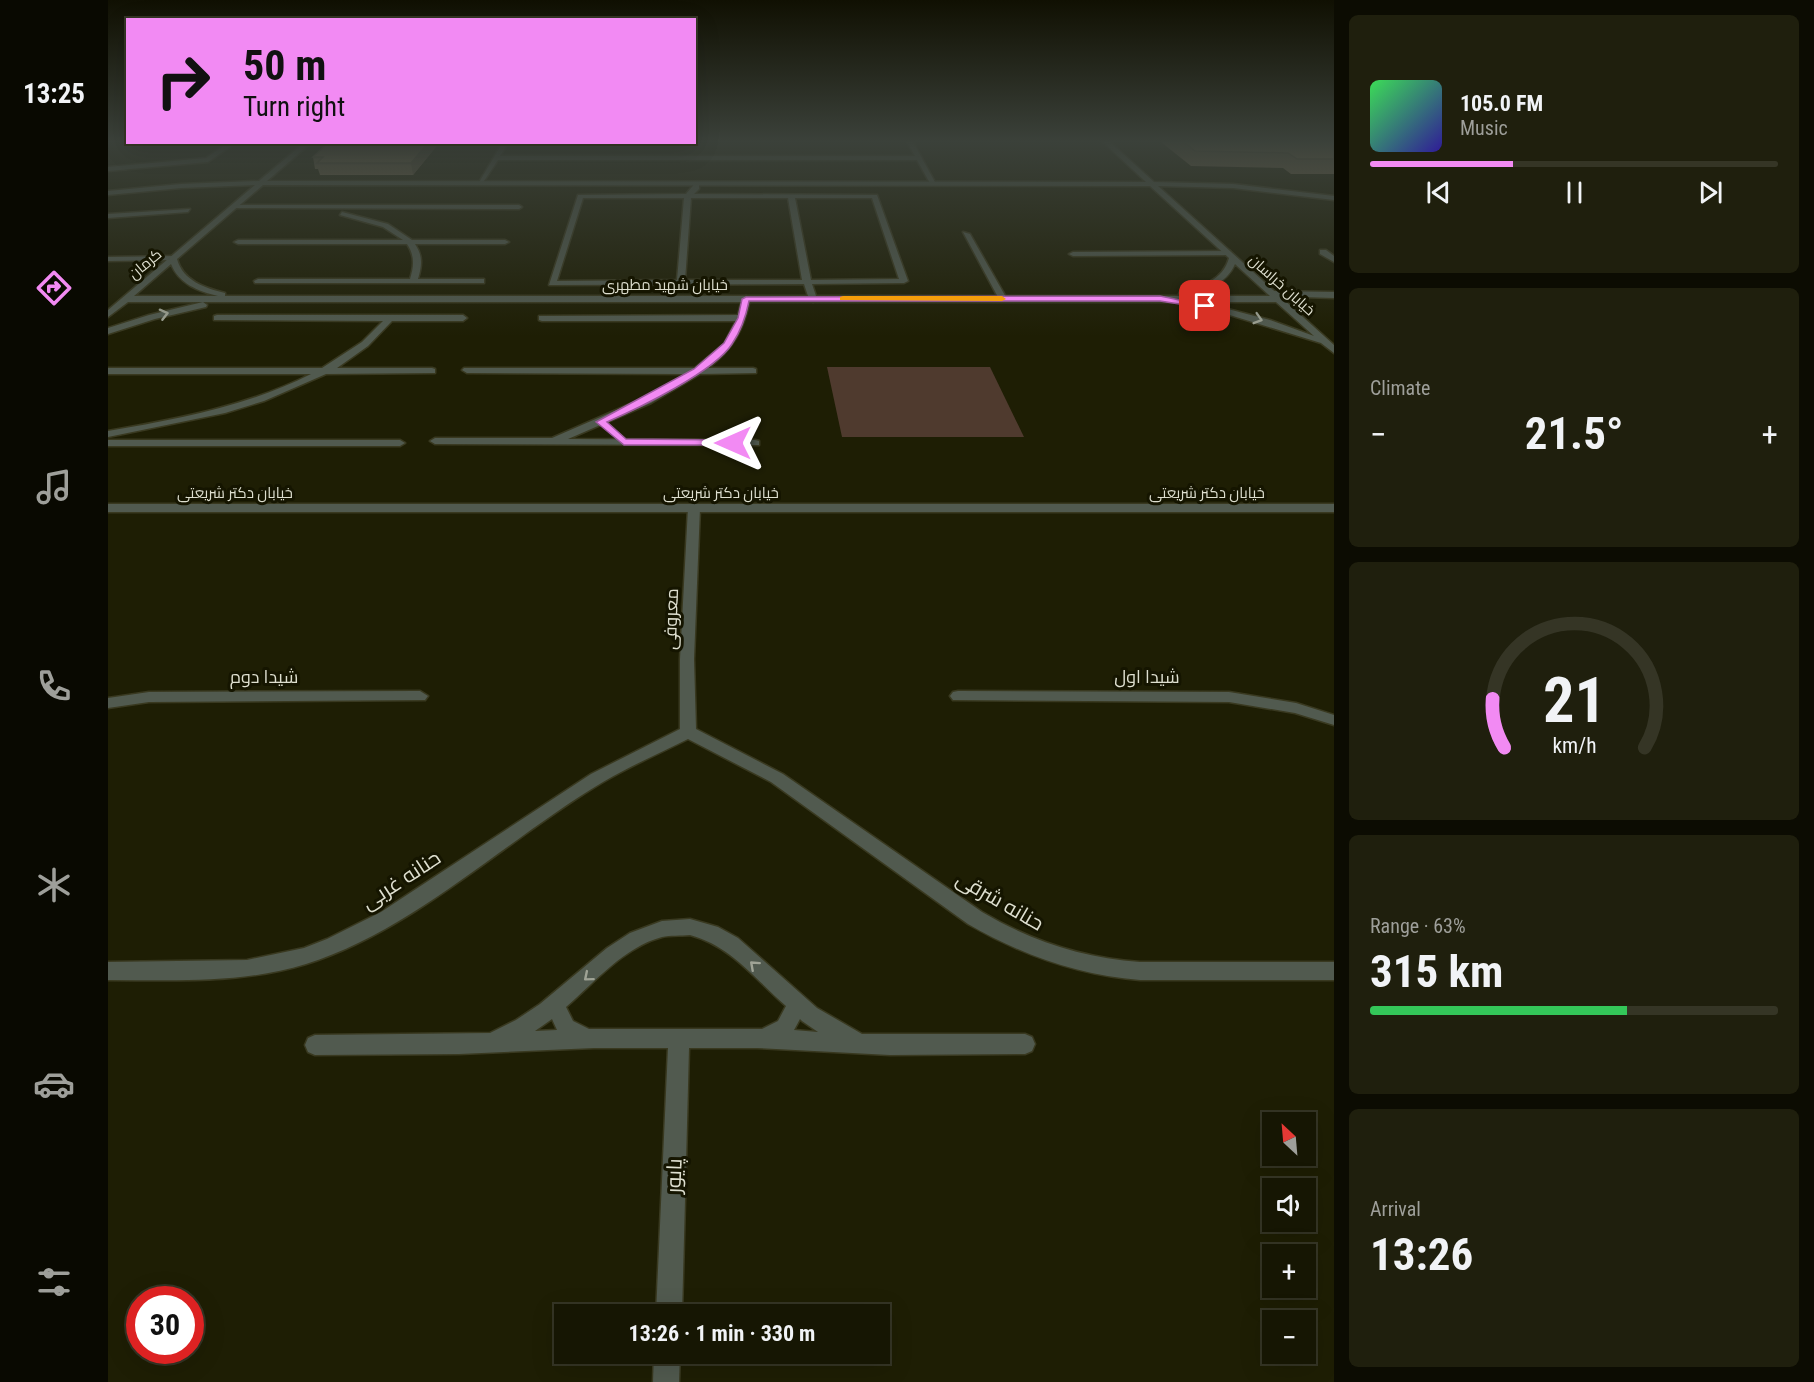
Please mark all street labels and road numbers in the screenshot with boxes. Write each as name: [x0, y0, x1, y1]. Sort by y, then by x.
street label: کرمان: [125, 245, 166, 284]
street label: خیابان خراسان: [1245, 251, 1319, 320]
street label: خیابان شهید مطهری: [602, 276, 728, 295]
street label: خیابان دکتر شریعتی: [177, 484, 293, 503]
street label: خیابان دکتر شریعتی: [663, 484, 779, 503]
street label: خیابان دکتر شریعتی: [1149, 484, 1265, 503]
street label: معروفی: [659, 588, 683, 650]
street label: شیدا دوم: [230, 666, 298, 689]
street label: شیدا اول: [1114, 666, 1180, 688]
street label: حنانه غربی: [357, 846, 446, 915]
street label: حنانه شرقی: [951, 866, 1048, 937]
street label: پایور: [661, 1158, 689, 1195]

